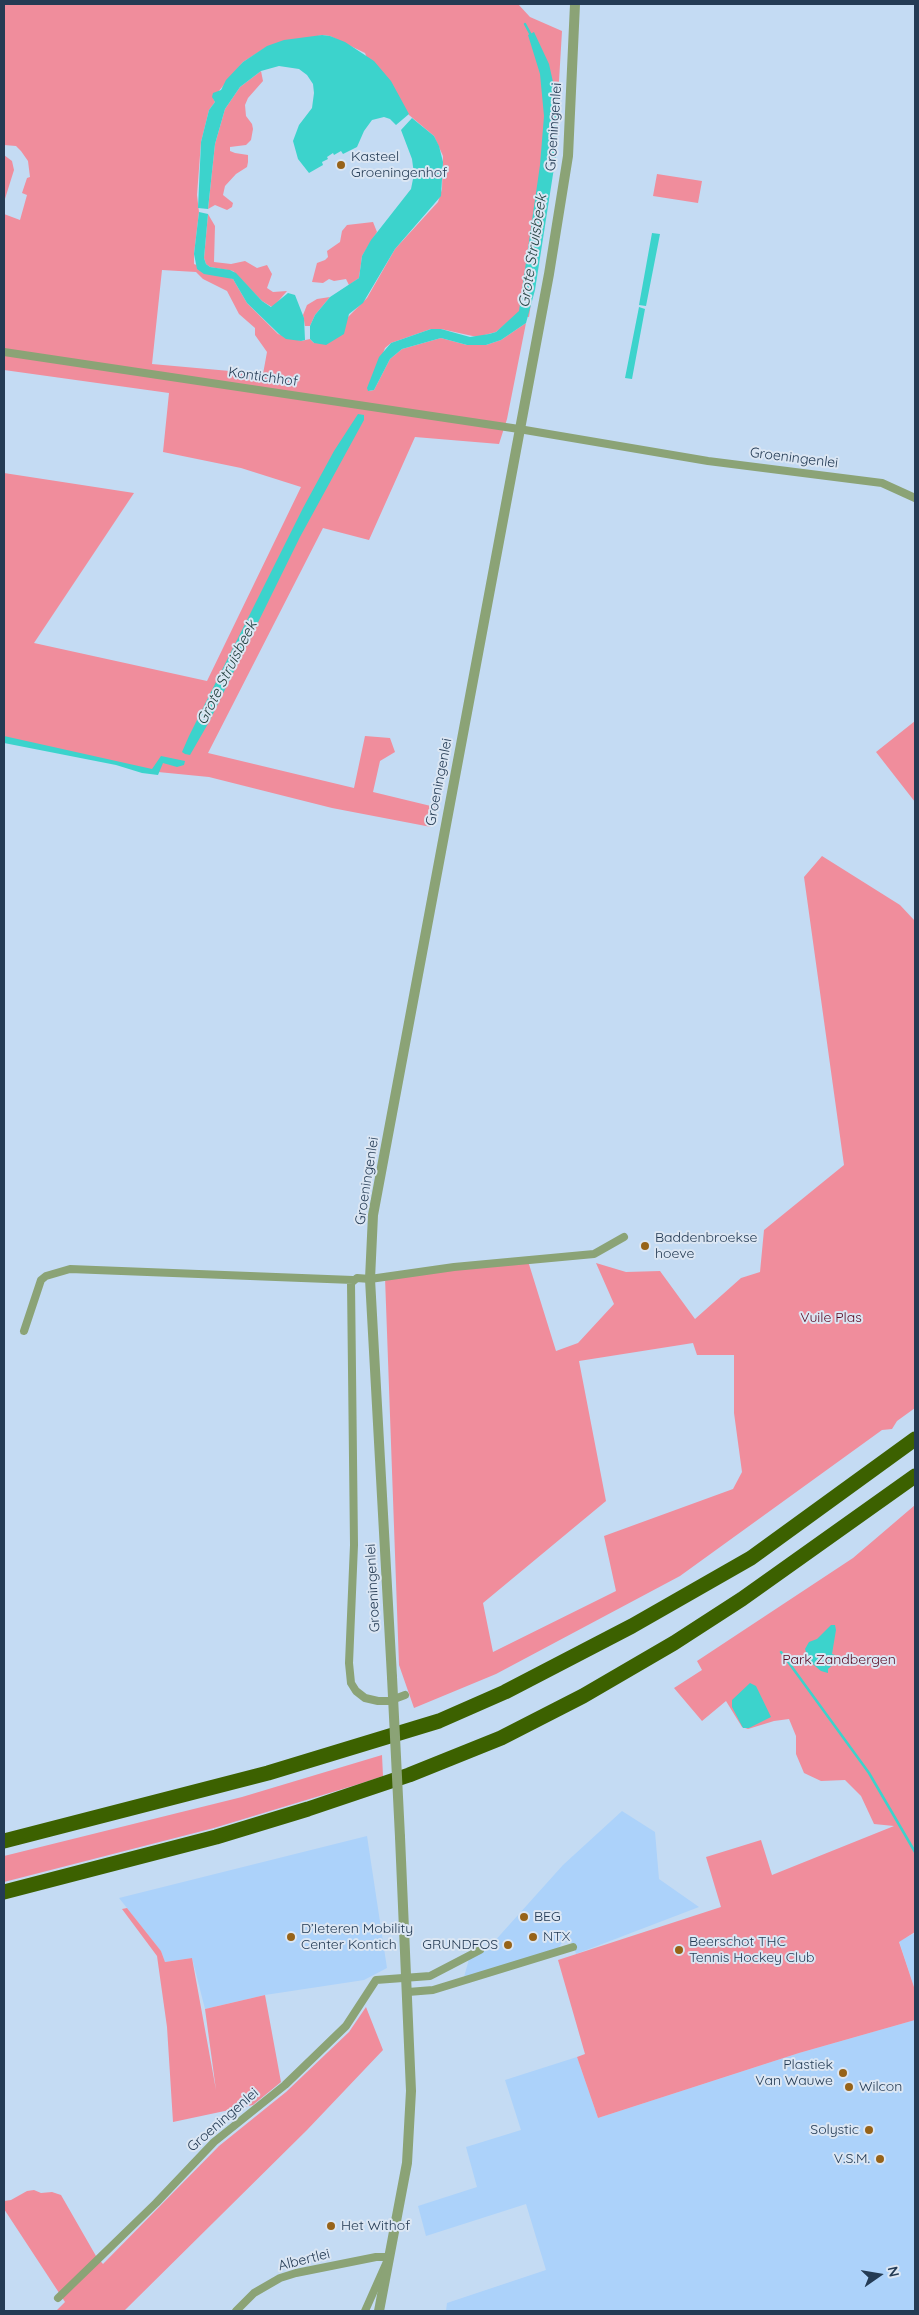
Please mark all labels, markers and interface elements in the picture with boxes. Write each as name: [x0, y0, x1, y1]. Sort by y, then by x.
street label: Groeningenlei: [543, 82, 565, 172]
place label: Kasteel Groeningenhof: [351, 149, 447, 182]
marker: Kasteel Groeningenhof: [335, 159, 347, 171]
water label: Grote Struisbeek: [515, 193, 551, 309]
street label: Kontichhof: [227, 364, 299, 390]
street label: Groeningenlei: [749, 444, 839, 472]
water label: Grote Struisbeek: [193, 618, 261, 728]
street label: Groeningenlei: [422, 737, 456, 827]
street label: Groeningenlei: [352, 1136, 382, 1226]
place label: Baddenbroekse hoeve: [655, 1230, 757, 1262]
marker: Baddenbroekse hoeve: [639, 1240, 651, 1252]
park label: Vuile Plas: [800, 1310, 862, 1326]
street label: Groeningenlei: [362, 1543, 384, 1633]
park label: Park Zandbergen: [782, 1652, 896, 1668]
place label: BEG: [534, 1909, 561, 1925]
marker: BEG: [518, 1911, 530, 1923]
place label: D’Ieteren Mobility Center Kontich: [301, 1921, 413, 1954]
place label: NTX: [543, 1929, 570, 1945]
marker: D’Ieteren Mobility Center Kontich: [285, 1931, 297, 1943]
marker: NTX: [527, 1931, 539, 1943]
place label: Beerschot THC Tennis Hockey Club: [689, 1934, 815, 1966]
place label: GRUNDFOS: [422, 1937, 498, 1953]
marker: GRUNDFOS: [502, 1939, 514, 1951]
marker: Beerschot THC Tennis Hockey Club: [673, 1944, 685, 1956]
place label: Plastiek Van Wauwe: [755, 2057, 833, 2090]
marker: Plastiek Van Wauwe: [837, 2067, 849, 2079]
place label: Wilcon: [859, 2079, 902, 2095]
marker: Wilcon: [843, 2081, 855, 2093]
street label: Groeningenlei: [184, 2085, 262, 2155]
place label: Solystic: [810, 2122, 859, 2138]
marker: Solystic: [863, 2124, 875, 2136]
place label: V.S.M.: [834, 2151, 870, 2167]
marker: V.S.M.: [874, 2153, 886, 2165]
place label: Het Withof: [341, 2218, 410, 2234]
marker: Het Withof: [325, 2220, 337, 2232]
street label: Albertlei: [276, 2245, 332, 2275]
north arrow: [854, 2250, 904, 2300]
text: N: [884, 2265, 904, 2279]

